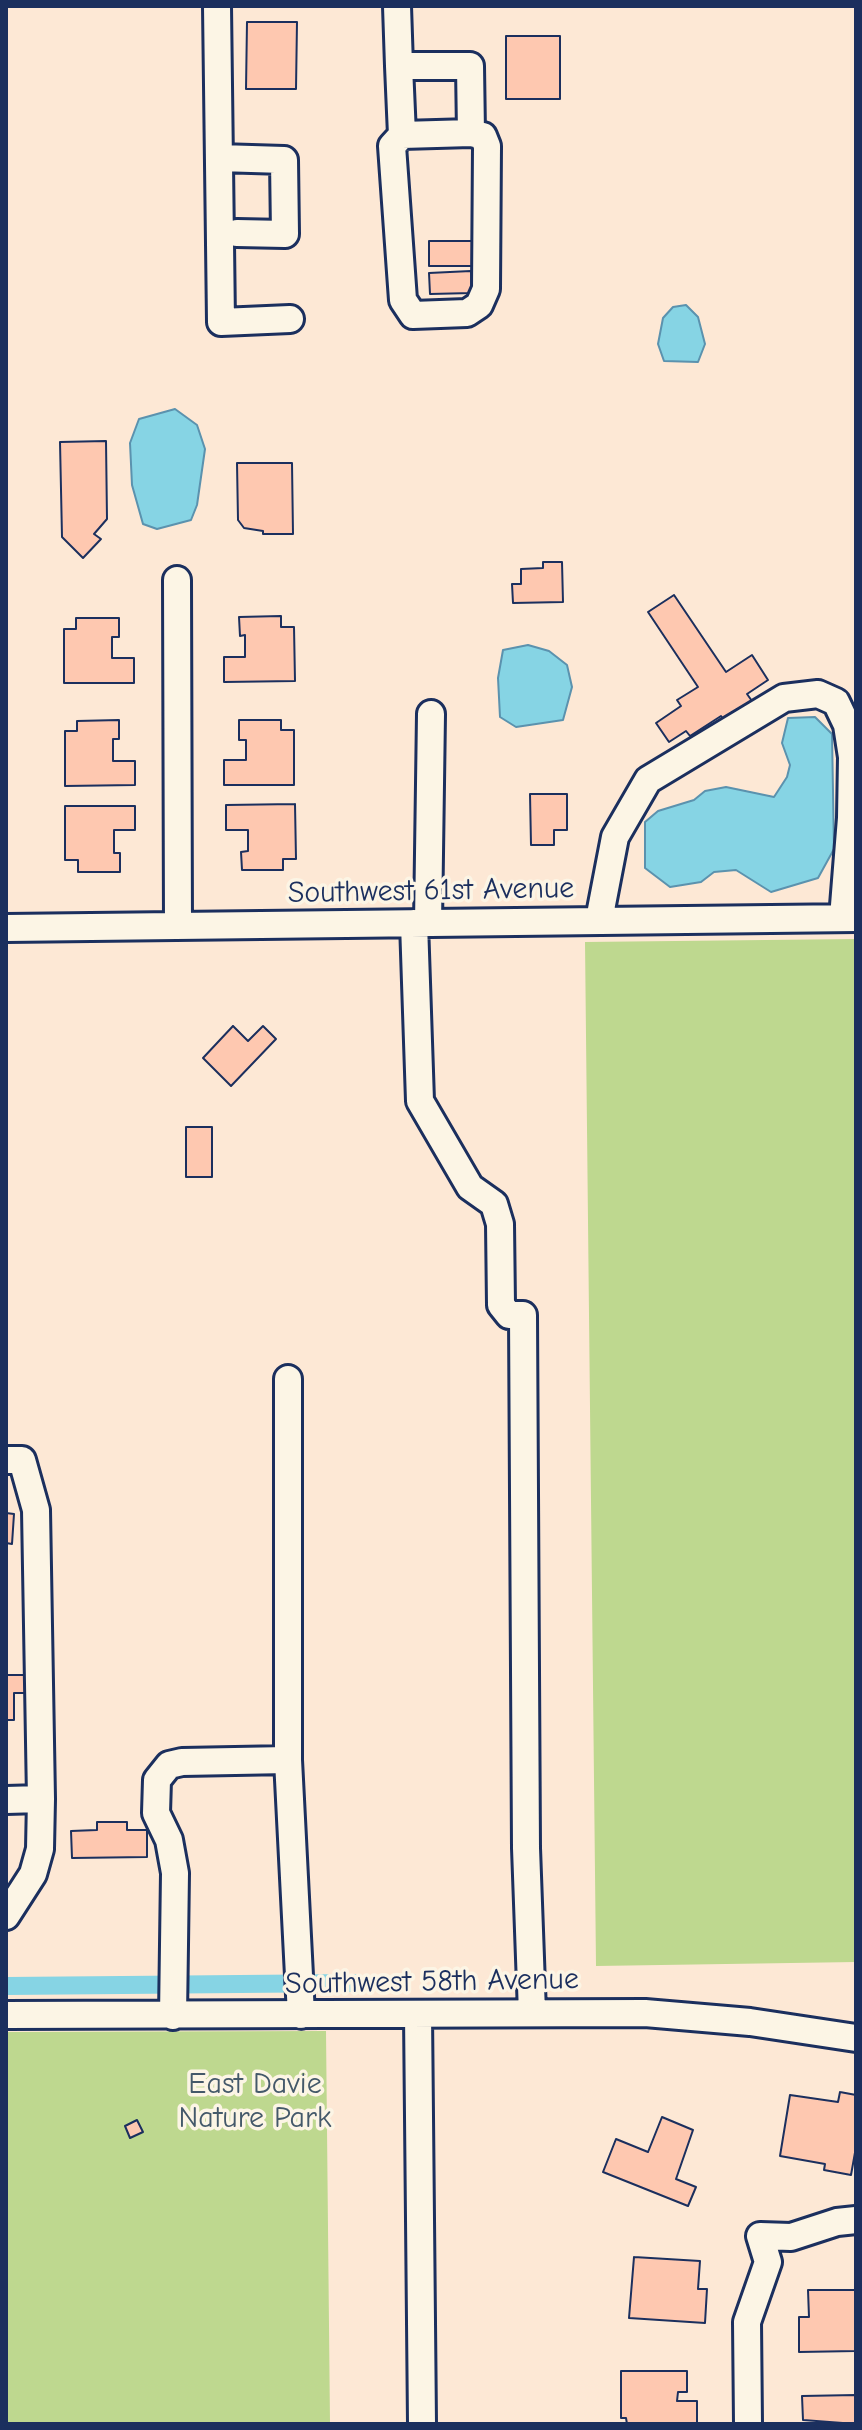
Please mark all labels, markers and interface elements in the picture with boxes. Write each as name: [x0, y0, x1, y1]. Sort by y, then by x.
street label: Southwest 61st Avenue: [287, 871, 575, 911]
street label: Southwest 58th Avenue: [285, 1961, 579, 2003]
park label: East Davie Nature Park: [179, 2067, 331, 2138]

